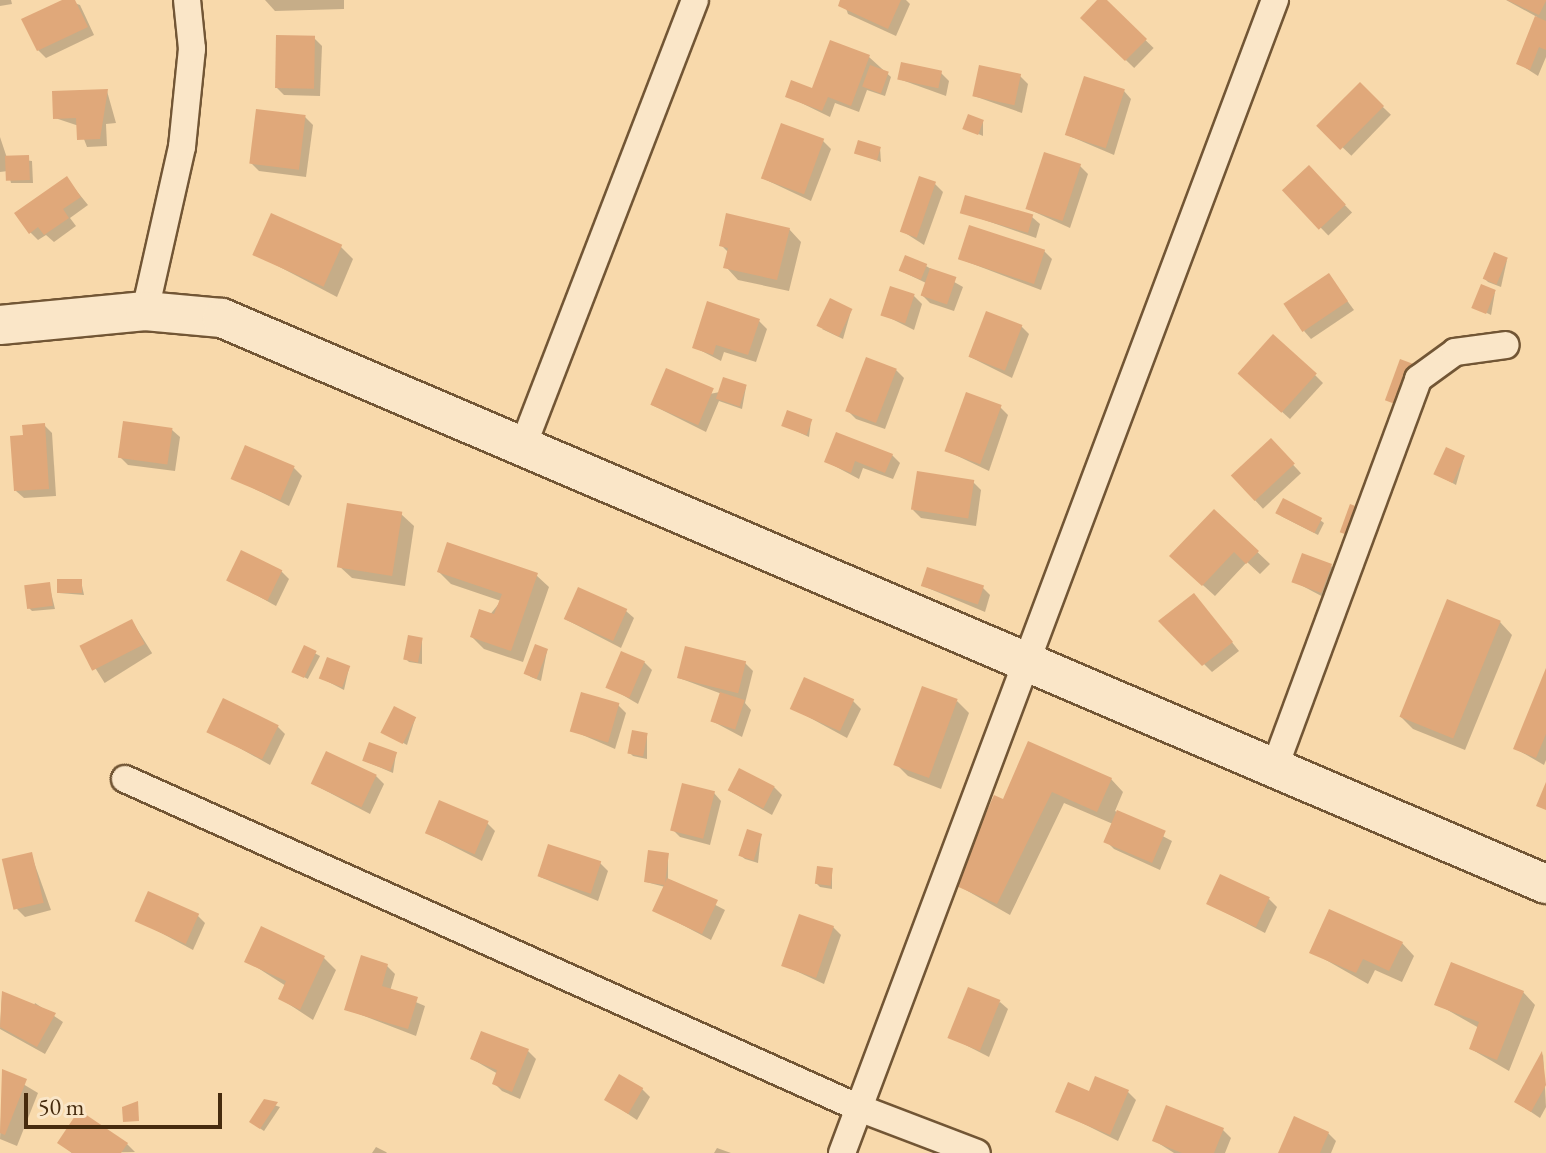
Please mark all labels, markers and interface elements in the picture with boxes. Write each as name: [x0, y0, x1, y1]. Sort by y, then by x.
scale bar: [28, 1077, 226, 1127]
text: 50 m: [38, 1091, 85, 1122]

